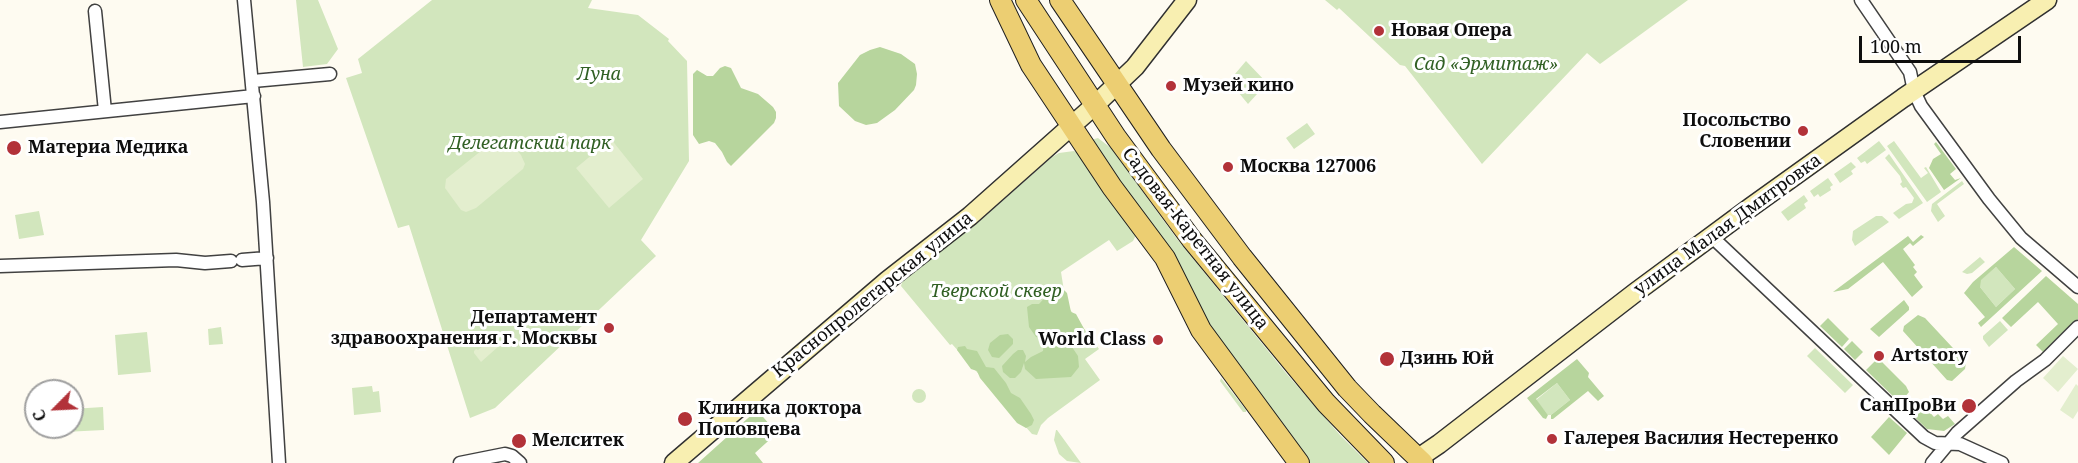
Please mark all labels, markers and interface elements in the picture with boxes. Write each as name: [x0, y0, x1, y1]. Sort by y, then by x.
place label: Новая Опера: [1391, 20, 1512, 42]
marker: Новая Опера: [1372, 24, 1386, 38]
scale bar: [1862, 24, 2024, 62]
text: 100 m: [1870, 34, 1922, 58]
park label: Сад «Эрмитаж»: [1414, 54, 1558, 76]
park label: Луна: [577, 64, 621, 86]
place label: Музей кино: [1183, 75, 1294, 97]
marker: Музей кино: [1164, 79, 1178, 93]
place label: Посольство Словении: [1683, 110, 1791, 152]
marker: Посольство Словении: [1796, 124, 1810, 138]
park label: Делегатский парк: [449, 133, 611, 155]
place label: Материа Медика: [28, 137, 188, 159]
marker: Материа Медика: [5, 139, 23, 157]
street label: Садовая-Каретная улица: [1117, 144, 1273, 334]
street label: улица Малая Дмитровка: [1630, 150, 1826, 300]
place label: Москва 127006: [1240, 156, 1376, 178]
marker: Москва 127006: [1221, 160, 1235, 174]
street label: Краснопролетарская улица: [768, 207, 978, 383]
park label: Тверской сквер: [930, 281, 1062, 303]
place label: Департамент здравоохранения г. Москвы: [331, 307, 597, 350]
marker: Департамент здравоохранения г. Москвы: [602, 321, 616, 335]
place label: World Class: [1038, 329, 1146, 351]
marker: World Class: [1151, 333, 1165, 347]
place label: Artstory: [1891, 345, 1968, 367]
place label: Дзинь Юй: [1400, 348, 1494, 370]
marker: Artstory: [1872, 349, 1886, 363]
marker: Дзинь Юй: [1378, 350, 1396, 368]
north arrow: [24, 379, 84, 439]
place label: СанПроВи: [1860, 395, 1956, 417]
marker: СанПроВи: [1960, 397, 1978, 415]
place label: Клиника доктора Поповцева: [698, 398, 862, 440]
text: С: [27, 406, 52, 425]
marker: Клиника доктора Поповцева: [676, 410, 694, 428]
place label: Галерея Василия Нестеренко: [1564, 428, 1838, 450]
place label: Мелситек: [532, 430, 624, 452]
marker: Мелситек: [510, 432, 528, 450]
marker: Галерея Василия Нестеренко: [1545, 432, 1559, 446]

